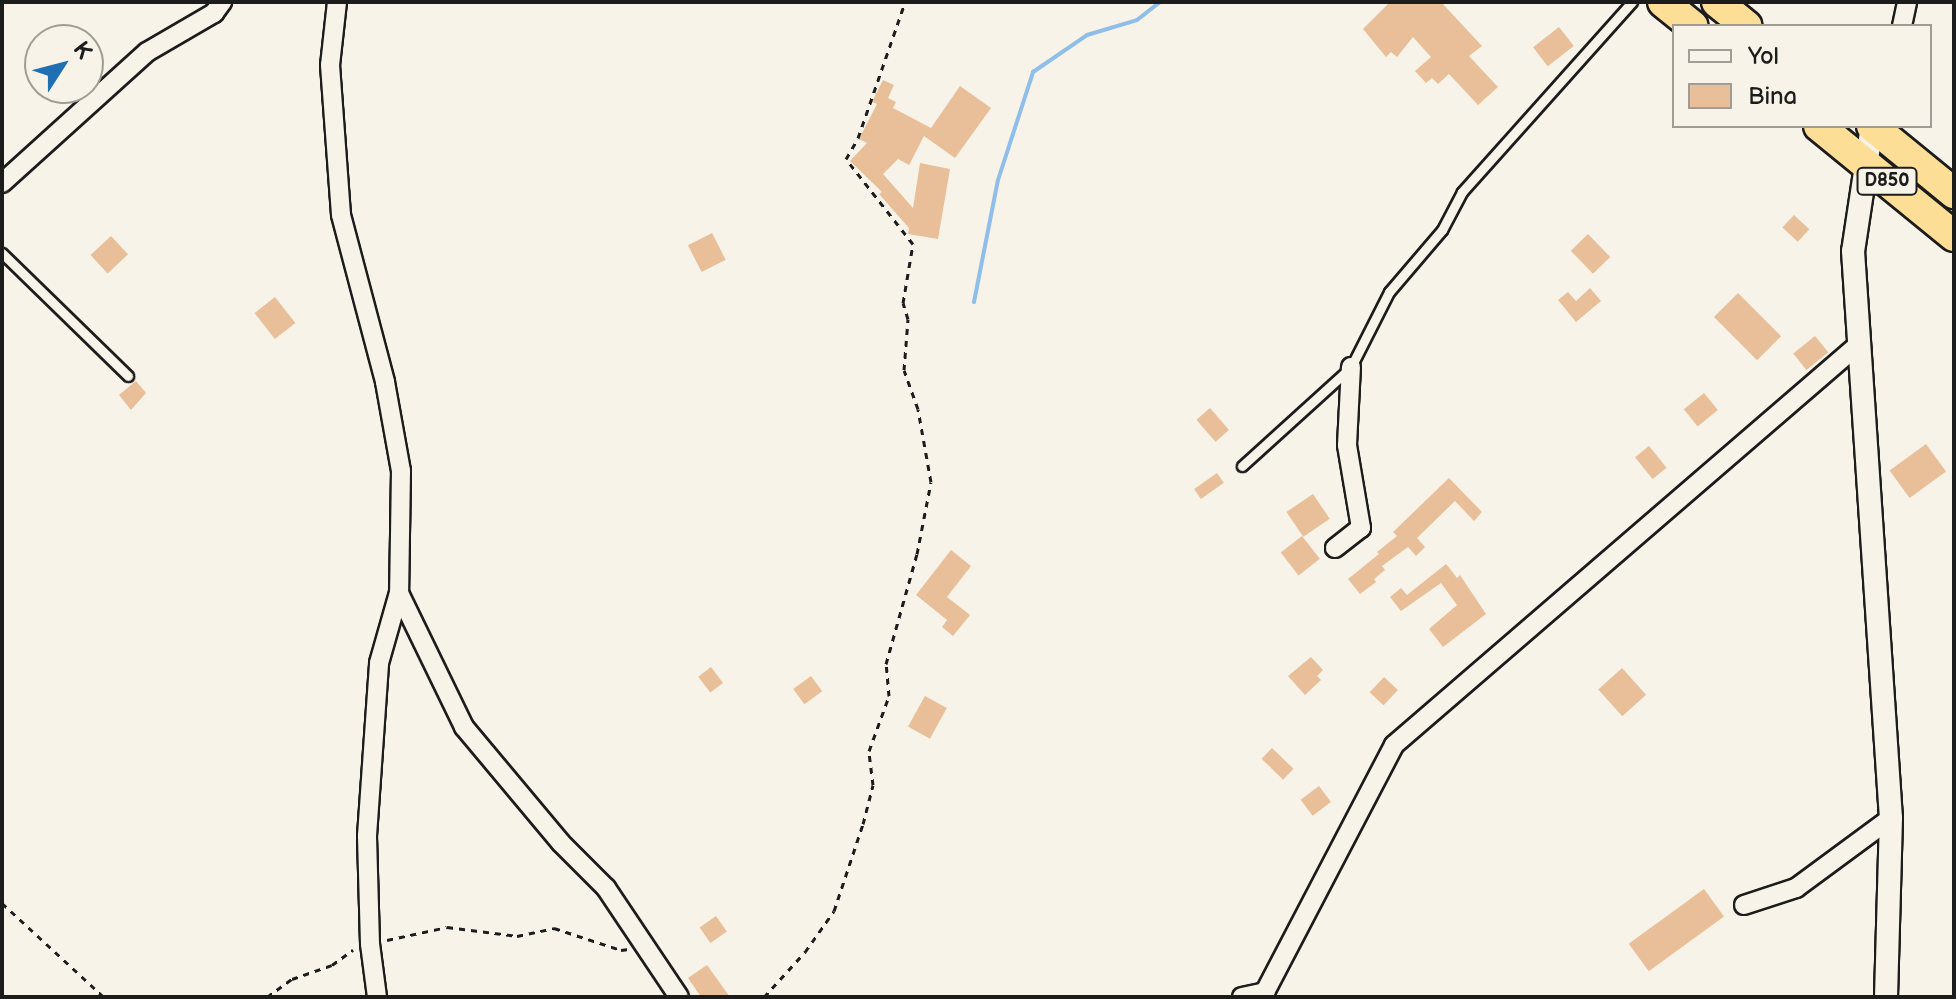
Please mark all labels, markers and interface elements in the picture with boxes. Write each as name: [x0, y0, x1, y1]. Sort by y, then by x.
north arrow: [24, 24, 104, 104]
legend: [1672, 24, 1932, 128]
text: K: [67, 37, 98, 65]
text: Yol: [1748, 42, 1779, 71]
text: Bina: [1748, 82, 1797, 111]
road number: D850: [1855, 167, 1919, 195]

